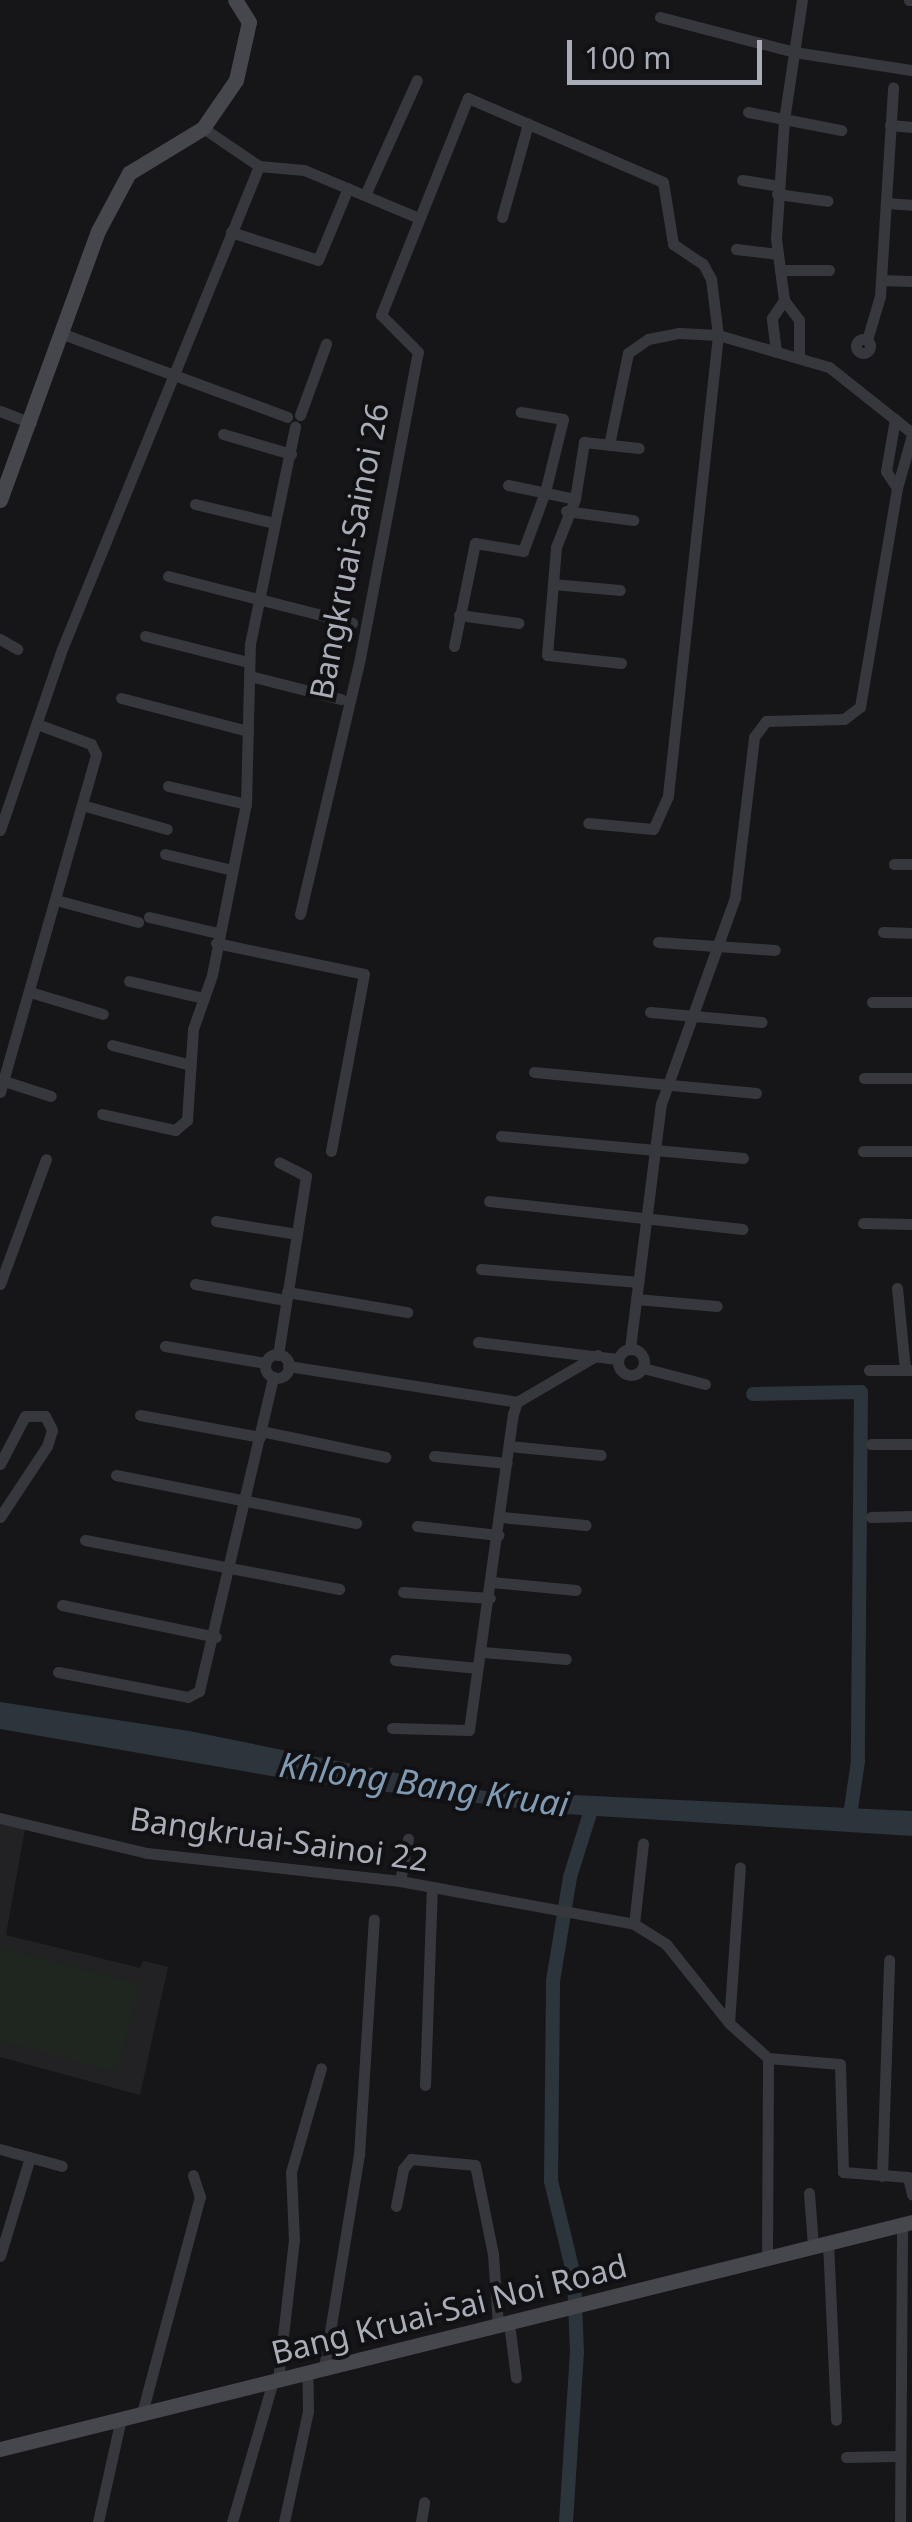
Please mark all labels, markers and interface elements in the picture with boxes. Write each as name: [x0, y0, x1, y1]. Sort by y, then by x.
scale bar: [572, 20, 767, 82]
text: 100 m: [584, 37, 671, 78]
street label: Bangkruai-Sainoi 26: [301, 400, 397, 702]
water label: Khlong Bang Kruai: [277, 1743, 571, 1825]
street label: Bangkruai-Sainoi 22: [127, 1799, 431, 1879]
street label: Bang Kruai-Sai Noi Road: [267, 2246, 631, 2372]

